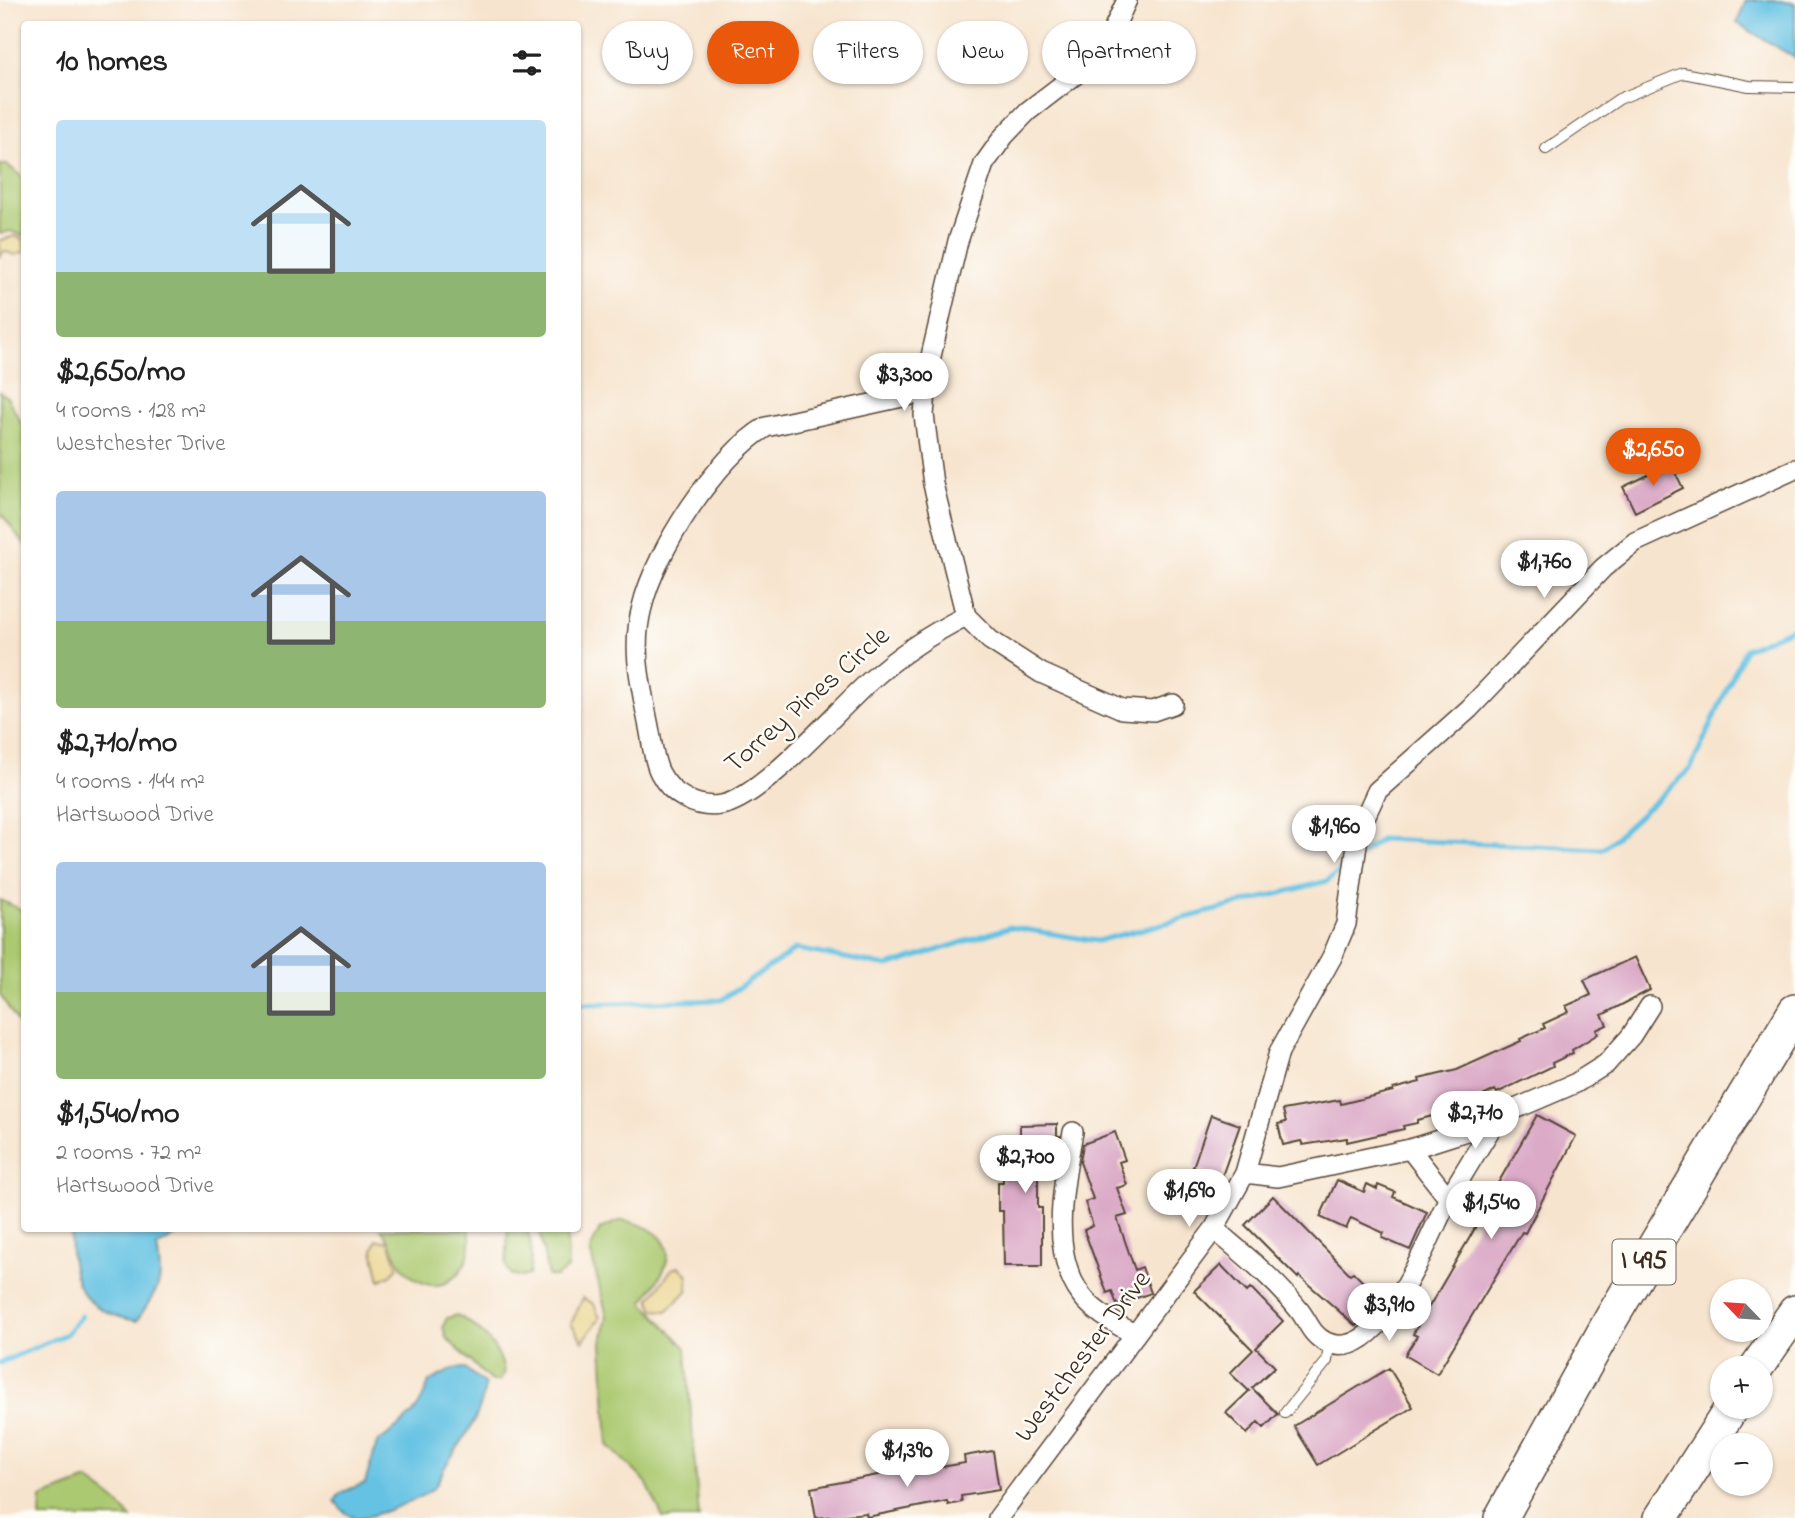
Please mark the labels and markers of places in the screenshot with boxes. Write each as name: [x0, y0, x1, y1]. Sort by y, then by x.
pin: $3,300: [847, 354, 961, 413]
pin: $2,650: [1596, 428, 1710, 488]
pin: $1,760: [1487, 540, 1601, 600]
pin: $1,960: [1277, 806, 1391, 865]
pin: $2,710: [1418, 1092, 1532, 1151]
pin: $2,700: [968, 1136, 1082, 1195]
pin: $1,690: [1132, 1170, 1246, 1229]
pin: $1,540: [1434, 1182, 1548, 1241]
pin: $3,910: [1332, 1284, 1446, 1343]
pin: $1,390: [850, 1430, 964, 1489]

